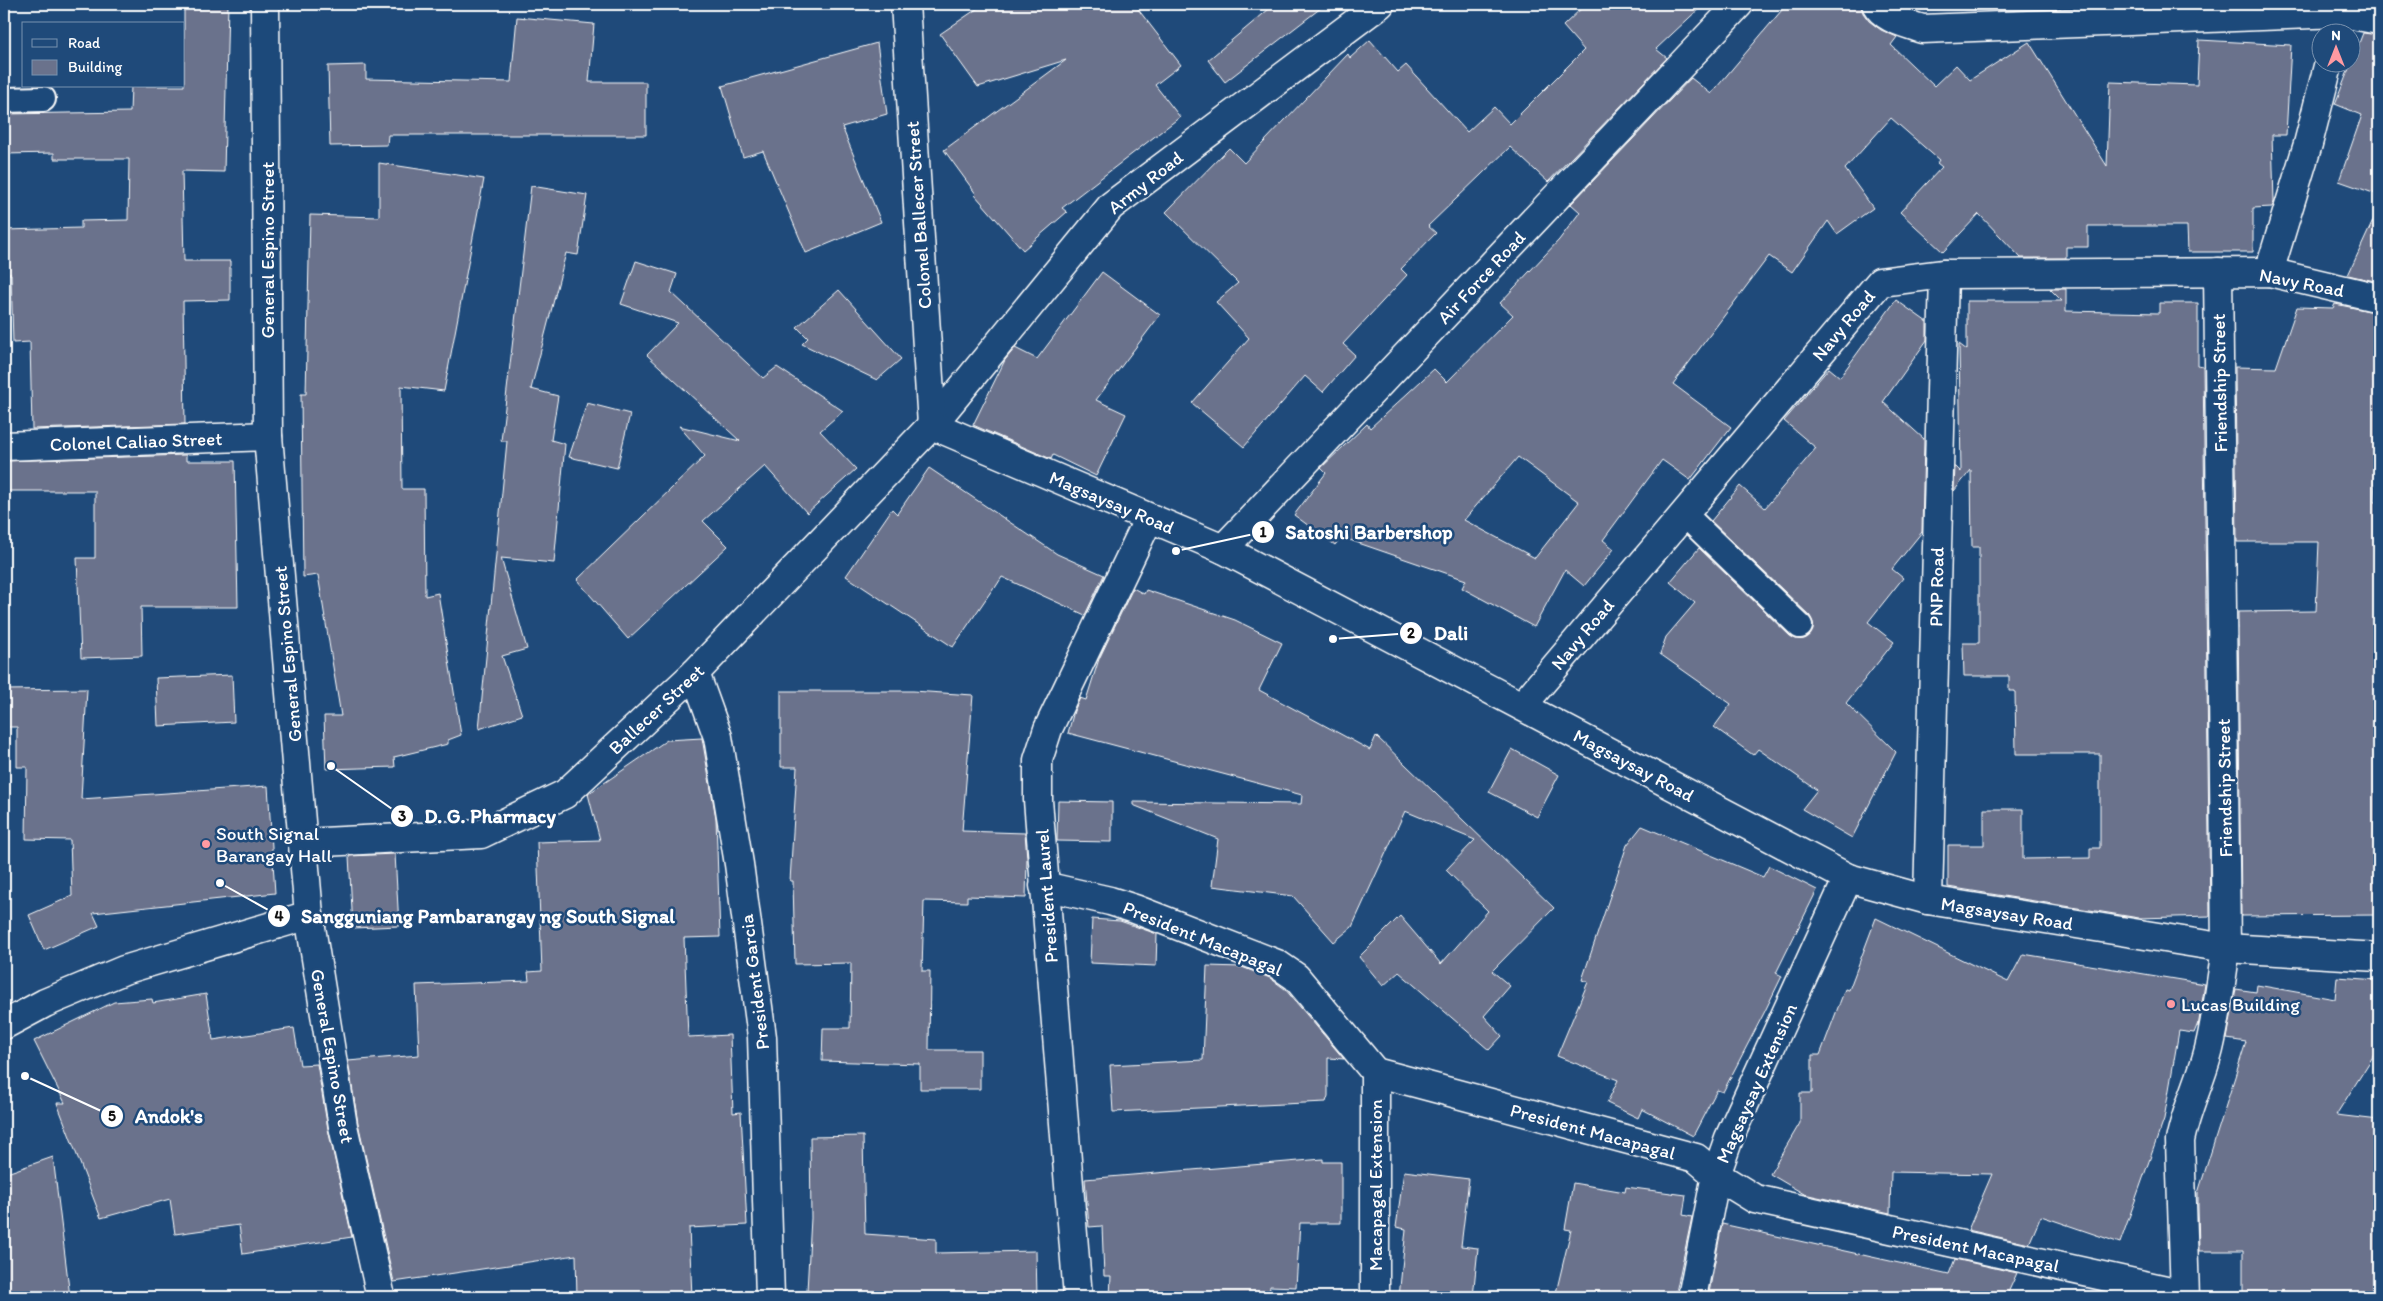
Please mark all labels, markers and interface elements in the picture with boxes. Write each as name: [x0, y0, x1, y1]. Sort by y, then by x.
legend: [22, 22, 185, 88]
north arrow: [2310, 22, 2360, 72]
text: N: [2331, 27, 2341, 44]
text: Road: [68, 34, 101, 52]
text: Building: [68, 58, 122, 76]
street label: Colonel Ballecer Street: [900, 120, 937, 310]
street label: Army Road: [1103, 146, 1188, 219]
street label: General Espino Street: [256, 162, 279, 338]
street label: Air Force Road: [1432, 226, 1531, 329]
street label: Navy Road: [2257, 263, 2347, 302]
street label: Navy Road: [1807, 284, 1880, 366]
street label: Friendship Street: [2207, 313, 2232, 453]
street label: Colonel Caliao Street: [49, 427, 223, 456]
street label: Magsaysay Road: [1046, 466, 1178, 539]
callout: Satoshi Barbershop: [1250, 514, 1463, 549]
text: Satoshi Barbershop: [1285, 520, 1453, 545]
text: 1: [1260, 523, 1267, 541]
street label: PNP Road: [1924, 546, 1949, 627]
street label: General Espino Street: [268, 565, 307, 743]
street label: Navy Road: [1546, 593, 1619, 675]
callout: Dali: [1399, 615, 1478, 650]
text: Dali: [1434, 621, 1468, 645]
text: 2: [1407, 624, 1415, 642]
street label: Ballecer Street: [604, 659, 709, 760]
street label: Friendship Street: [2212, 718, 2237, 858]
street label: Magsaysay Road: [1569, 724, 1699, 807]
callout: D. G. Pharmacy: [389, 799, 566, 834]
text: D. G. Pharmacy: [424, 804, 556, 829]
text: 3: [398, 807, 406, 825]
place label: South Signal Barangay Hall: [216, 822, 332, 867]
street label: President Laurel: [1030, 828, 1063, 964]
marker: South Signal Barangay Hall: [200, 838, 212, 850]
street label: Magsaysay Road: [1939, 892, 2075, 935]
street label: President Macapagal: [1120, 896, 1287, 981]
callout: Sangguniang Pambarangay ng South Signal: [267, 898, 684, 933]
text: Sangguniang Pambarangay ng South Signal: [301, 904, 675, 929]
text: 4: [274, 907, 284, 925]
street label: President Garcia: [735, 913, 774, 1051]
street label: General Espino Street: [306, 967, 359, 1145]
place label: Lucas Building: [2181, 993, 2300, 1016]
marker: Lucas Building: [2165, 998, 2177, 1010]
street label: Magsaysay Extension: [1711, 999, 1802, 1167]
street label: President Macapagal: [1508, 1098, 1679, 1165]
callout: Andok's: [100, 1099, 213, 1134]
street label: Macapagal Extension: [1364, 1099, 1387, 1271]
text: Andok's: [134, 1104, 203, 1128]
text: 5: [108, 1107, 116, 1125]
street label: President Macapagal: [1890, 1220, 2062, 1278]

